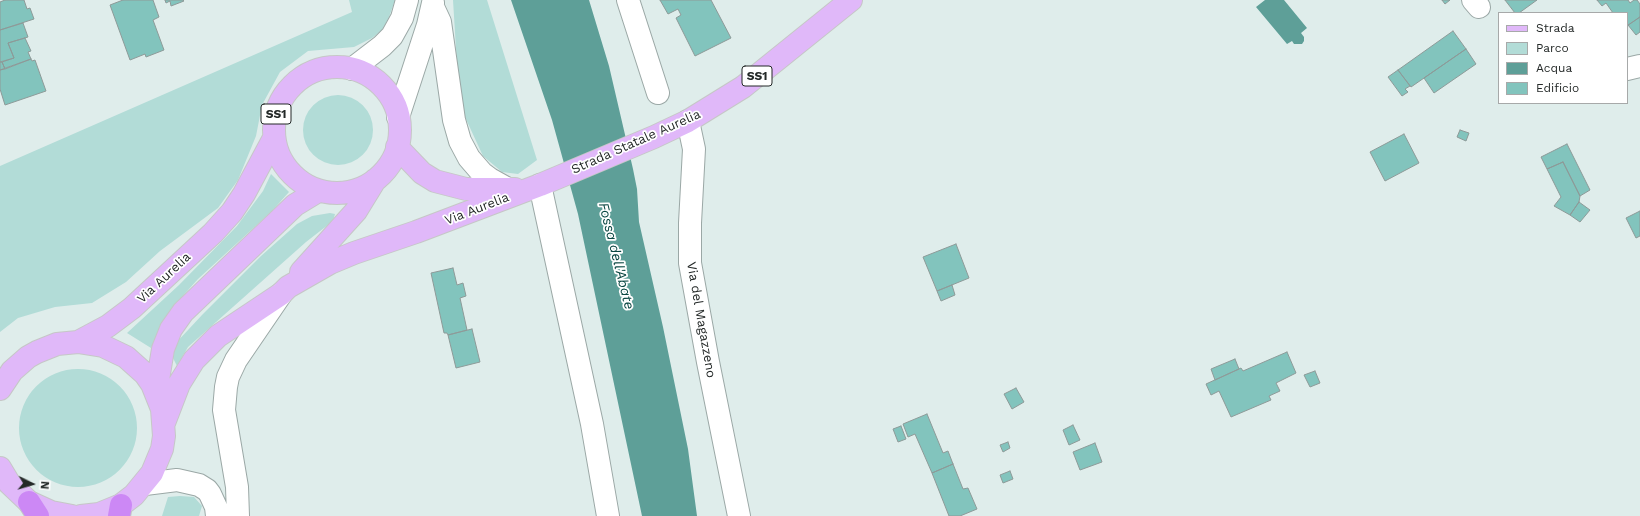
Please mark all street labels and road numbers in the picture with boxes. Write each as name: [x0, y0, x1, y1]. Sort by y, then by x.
road number: SS1: [742, 66, 772, 86]
road number: SS1: [261, 104, 291, 124]
street label: Strada Statale Aurelia: [569, 106, 703, 178]
street label: Via Aurelia: [443, 190, 511, 228]
street label: Via Aurelia: [134, 249, 194, 307]
street label: Via del Magazzeno: [683, 261, 719, 379]

